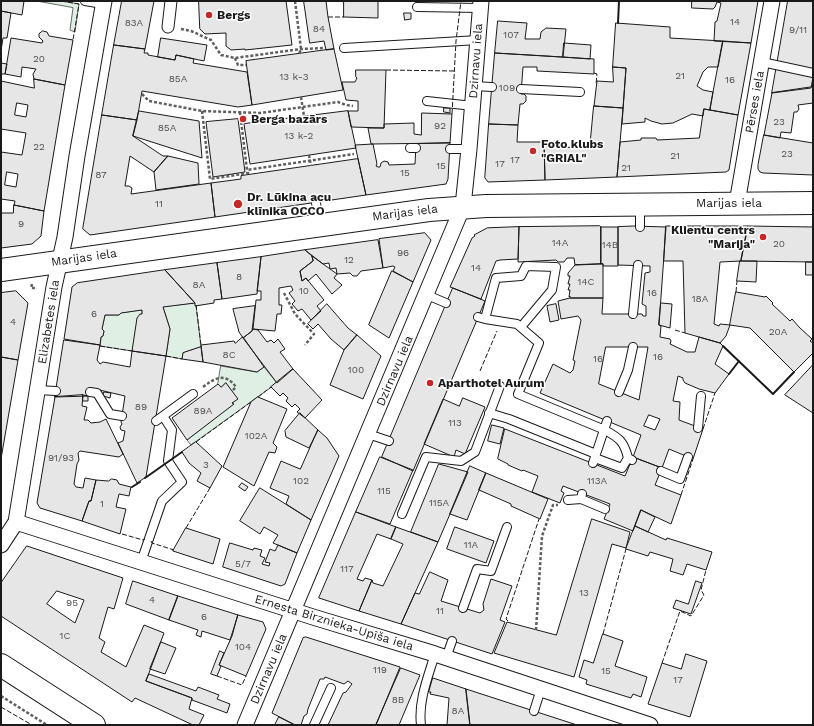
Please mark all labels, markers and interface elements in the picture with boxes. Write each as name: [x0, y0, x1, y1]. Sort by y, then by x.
place label: Bergs: [217, 8, 250, 22]
marker: Bergs: [204, 10, 214, 20]
house number: 14: [730, 16, 740, 28]
house number: 83A: [125, 17, 143, 29]
house number: 84: [313, 23, 325, 35]
street label: Dzirnavu iela: [466, 23, 486, 99]
house number: 9/11: [789, 24, 807, 36]
house number: 107: [503, 29, 519, 41]
house number: 20: [33, 53, 45, 65]
house number: 21: [675, 70, 685, 82]
street label: Pērses iela: [742, 70, 768, 134]
house number: 13 k-3: [279, 71, 309, 83]
house number: 85A: [169, 73, 187, 85]
house number: 16: [725, 74, 735, 86]
house number: 109: [499, 82, 515, 94]
place label: Berga bazārs: [251, 112, 327, 126]
marker: Berga bazārs: [238, 114, 248, 124]
house number: 23: [773, 116, 785, 128]
house number: 92: [434, 120, 446, 132]
house number: 85A: [158, 122, 176, 134]
house number: 13 k-2: [285, 130, 313, 142]
place label: Foto klubs "GRIAL": [541, 137, 603, 165]
house number: 22: [33, 141, 45, 153]
marker: Foto klubs "GRIAL": [528, 146, 538, 156]
house number: 23: [781, 148, 793, 160]
house number: 21: [670, 150, 680, 162]
house number: 17: [510, 154, 520, 166]
house number: 17: [495, 158, 505, 170]
house number: 15: [436, 160, 446, 172]
house number: 21: [621, 162, 631, 174]
house number: 15: [400, 167, 410, 179]
house number: 87: [95, 169, 107, 181]
place label: Dr. Lūkina acu klīnika OCCO: [247, 190, 331, 218]
street label: Marijas iela: [696, 196, 762, 210]
house number: 11: [155, 198, 163, 210]
marker: Dr. Lūkina acu klīnika OCCO: [232, 198, 244, 210]
street label: Marijas iela: [371, 202, 439, 224]
house number: 9: [18, 218, 24, 230]
place label: Klientu centrs "Marija": [671, 223, 755, 251]
marker: Klientu centrs "Marija": [758, 232, 768, 242]
house number: 14A: [552, 237, 568, 249]
house number: 20: [773, 238, 785, 250]
house number: 14B: [602, 239, 618, 251]
street label: Marijas iela: [50, 246, 118, 270]
house number: 96: [397, 247, 409, 259]
house number: 12: [344, 254, 354, 266]
house number: 14: [471, 262, 481, 274]
house number: 8: [236, 271, 242, 283]
house number: 14C: [578, 276, 594, 288]
street label: Elizabetes iela: [35, 279, 63, 365]
house number: 8A: [193, 279, 205, 291]
house number: 10: [299, 285, 309, 297]
house number: 16: [647, 287, 657, 299]
house number: 18A: [692, 293, 708, 305]
house number: 6: [91, 308, 97, 320]
house number: 4: [10, 316, 16, 328]
house number: 20A: [769, 326, 787, 338]
street label: Dzirnavu iela: [374, 333, 416, 409]
house number: 8C: [222, 349, 236, 361]
house number: 16: [653, 351, 663, 363]
house number: 16: [593, 353, 603, 365]
house number: 100: [348, 364, 364, 376]
place label: Aparthotel Aurum: [438, 376, 544, 390]
marker: Aparthotel Aurum: [425, 378, 435, 388]
house number: 89: [135, 401, 147, 413]
house number: 89A: [194, 405, 212, 417]
house number: 113: [448, 417, 462, 429]
house number: 102A: [245, 430, 267, 442]
house number: 91/93: [48, 452, 74, 464]
house number: 3: [203, 459, 209, 471]
house number: 102: [293, 475, 309, 487]
house number: 113A: [587, 475, 607, 487]
house number: 115: [377, 485, 391, 497]
house number: 115A: [429, 497, 449, 509]
house number: 1: [100, 498, 104, 510]
house number: 11A: [464, 539, 478, 551]
house number: 5/7: [235, 558, 251, 570]
house number: 117: [340, 563, 354, 575]
house number: 13: [579, 587, 589, 599]
street label: Ernesta Birznieka-Upīša iela: [253, 592, 415, 654]
house number: 4: [149, 594, 155, 606]
house number: 95: [66, 597, 78, 609]
house number: 11: [436, 605, 444, 617]
house number: 6: [201, 611, 207, 623]
house number: 1C: [60, 630, 70, 642]
street label: Dzirnavu iela: [248, 631, 290, 707]
house number: 104: [235, 641, 251, 653]
house number: 119: [373, 664, 387, 676]
house number: 15: [601, 665, 611, 677]
house number: 17: [673, 674, 683, 686]
house number: 8B: [392, 694, 404, 706]
house number: 8A: [452, 705, 464, 717]

